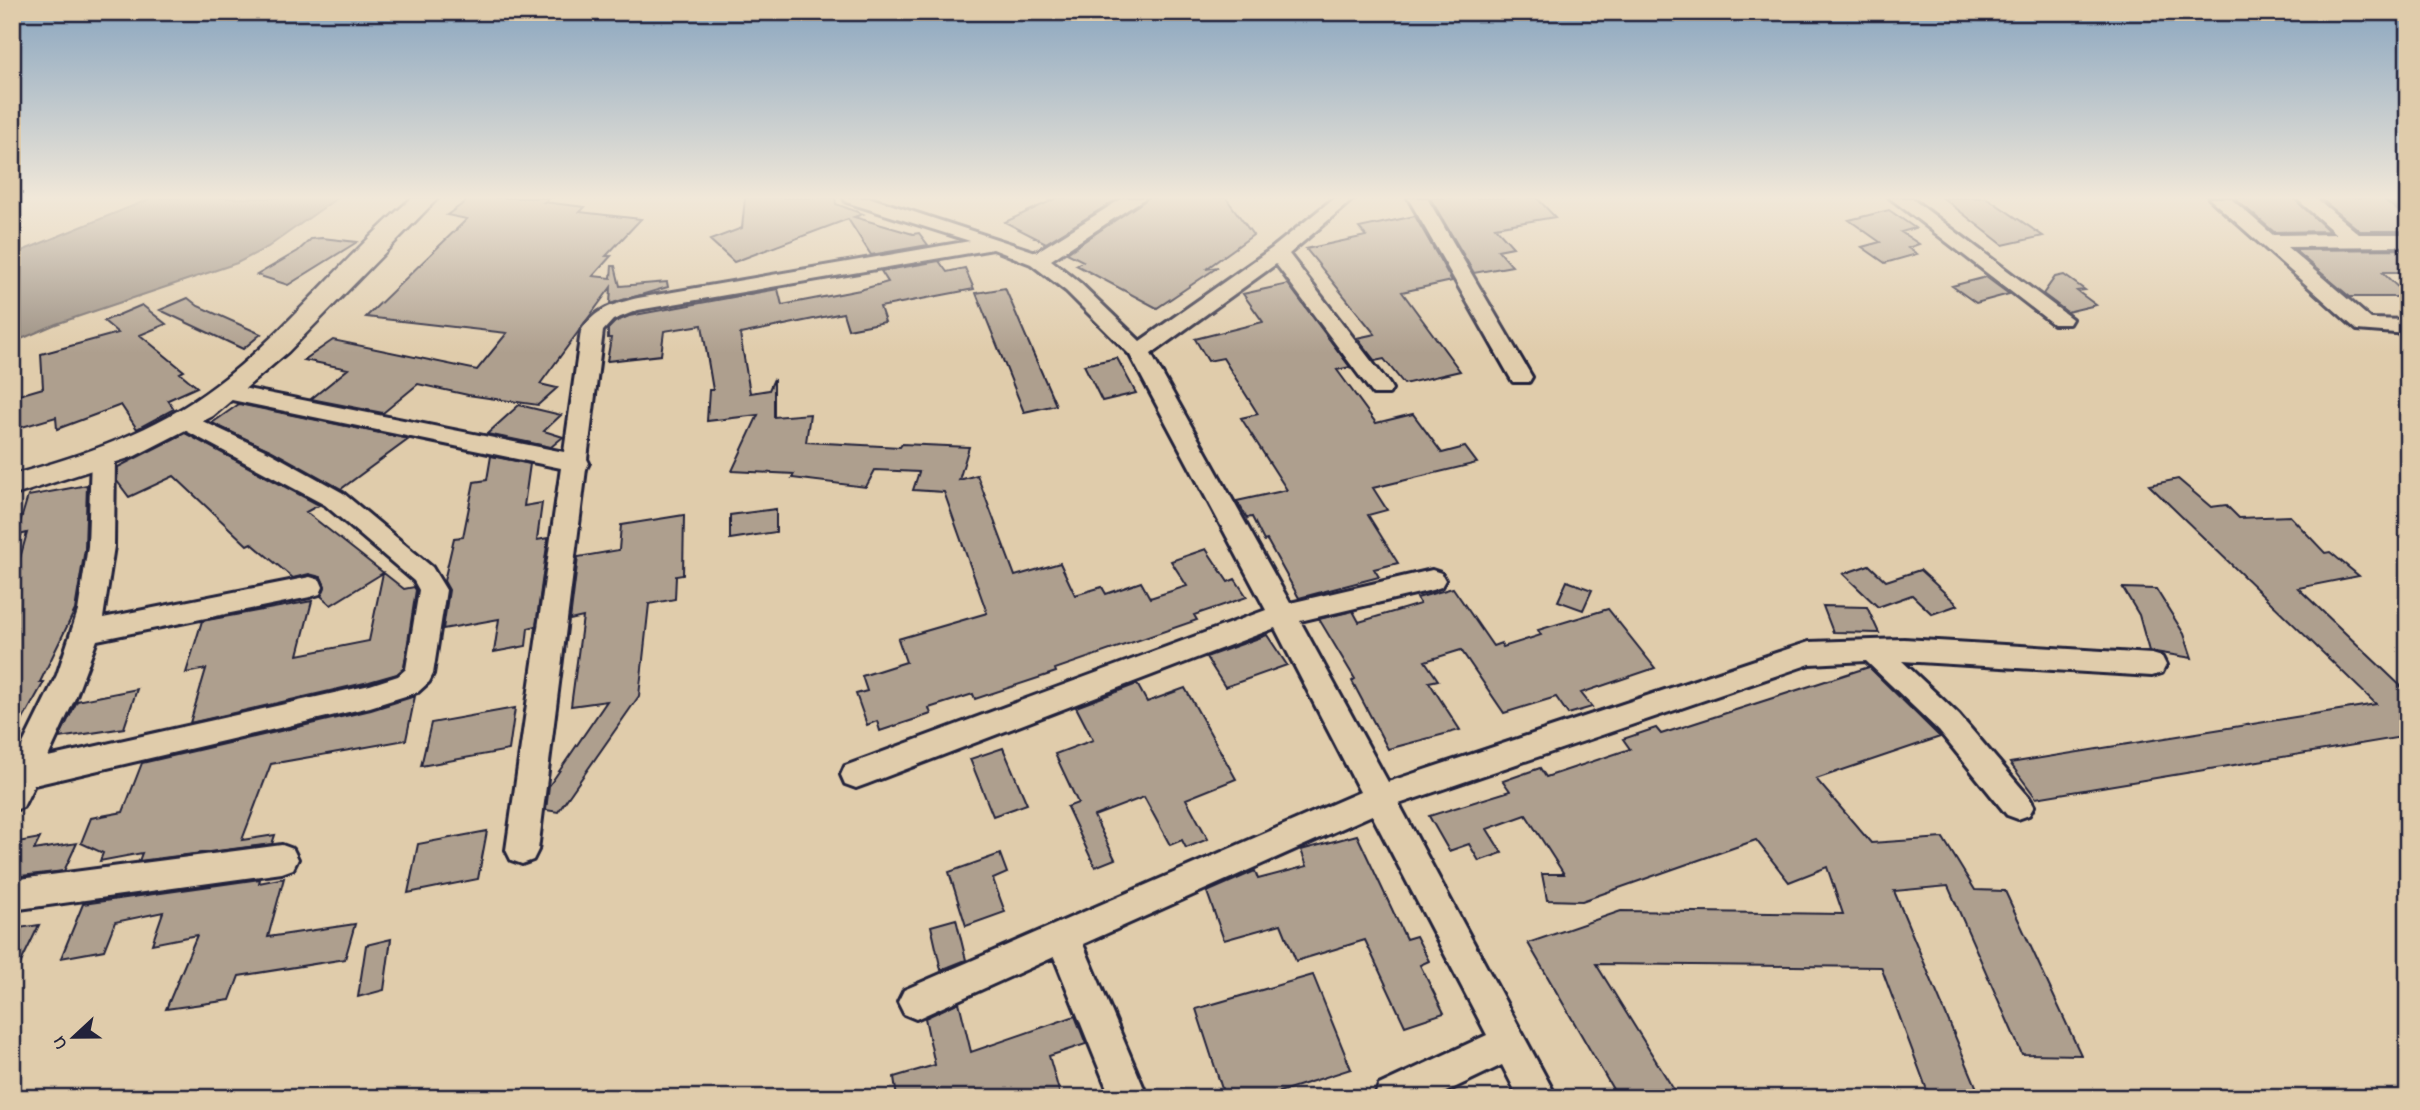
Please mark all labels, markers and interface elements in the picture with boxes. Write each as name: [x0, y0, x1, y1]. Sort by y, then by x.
north arrow: [38, 1002, 108, 1072]
text: U: [46, 1032, 75, 1053]

